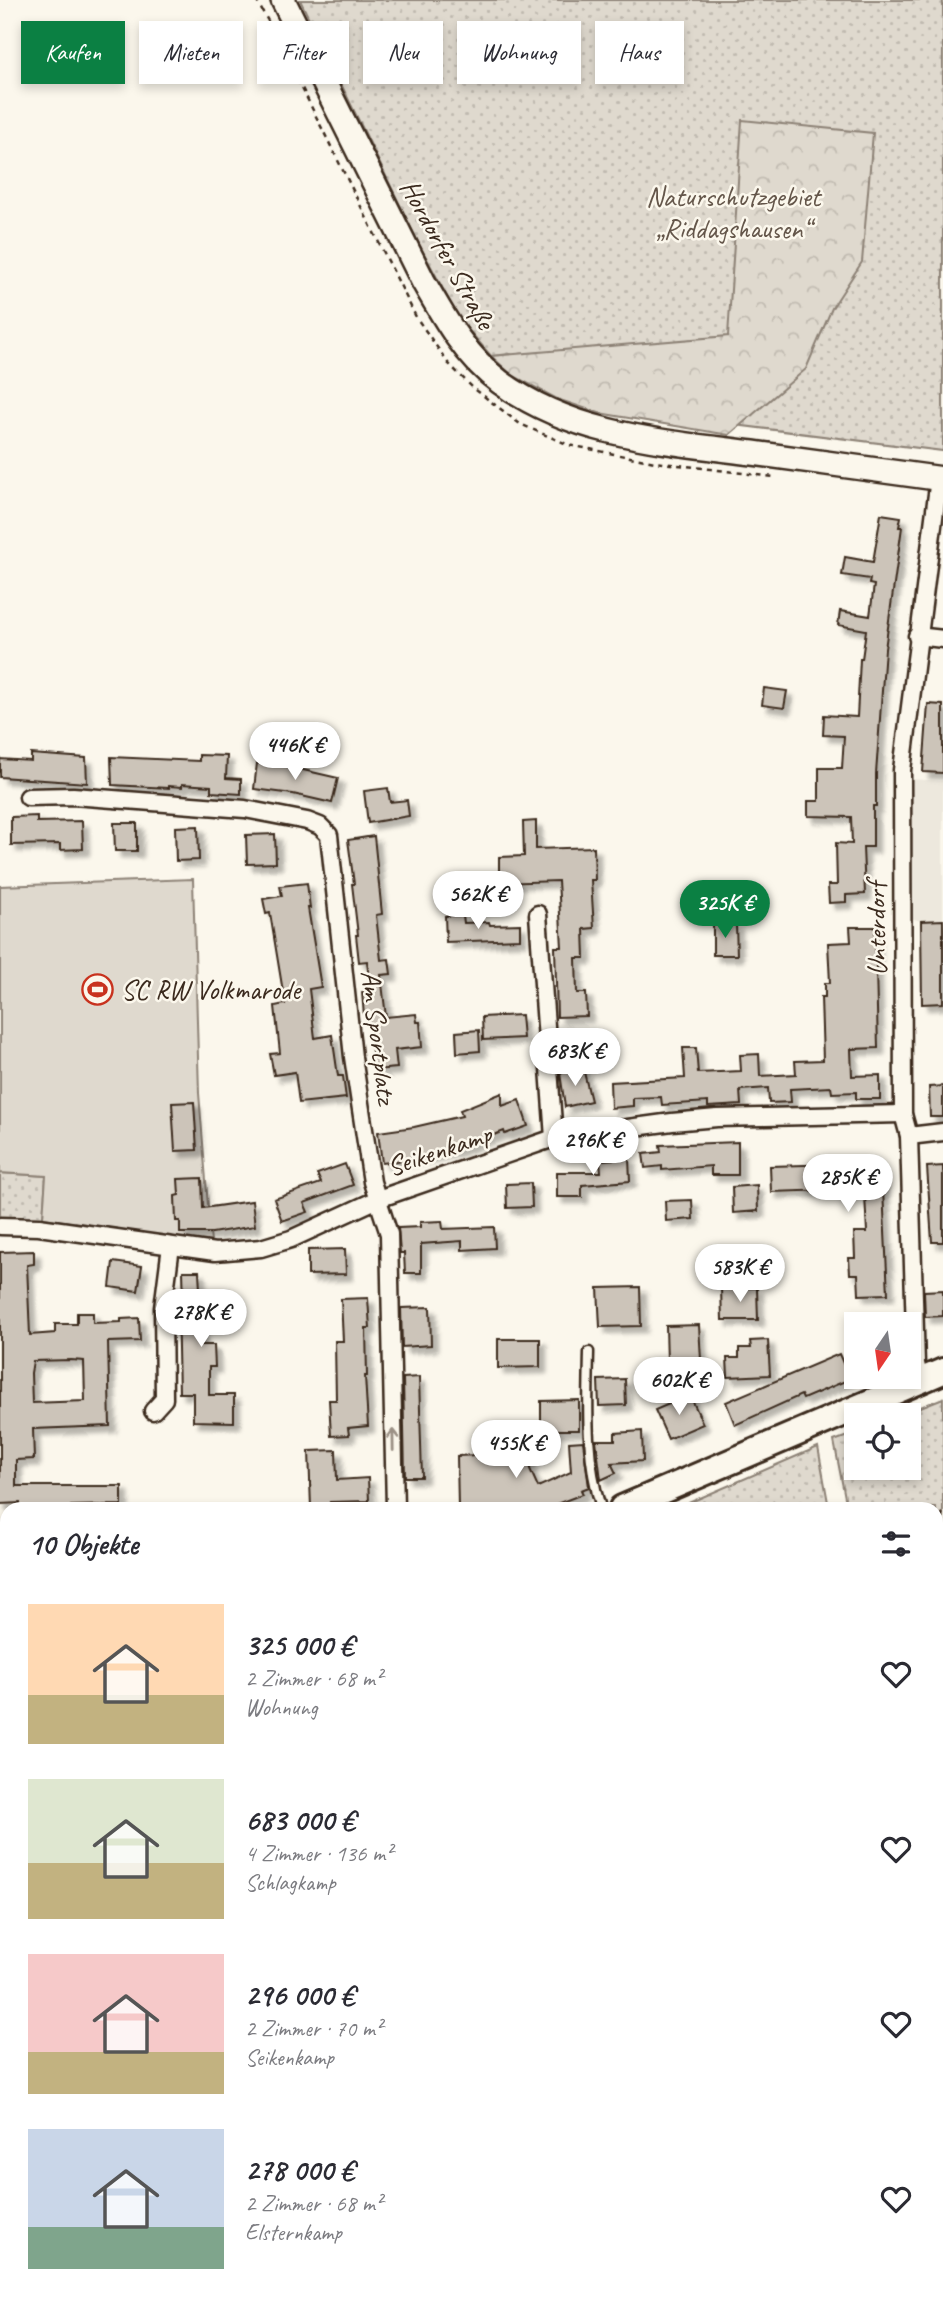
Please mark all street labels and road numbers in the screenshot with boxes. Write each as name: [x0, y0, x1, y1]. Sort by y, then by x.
street label: Hordorfer Straße: [392, 173, 504, 337]
street label: Unterdorf: [858, 875, 894, 976]
street label: Am Sportplatz: [353, 968, 405, 1108]
street label: Seikenkamp: [382, 1115, 497, 1184]

